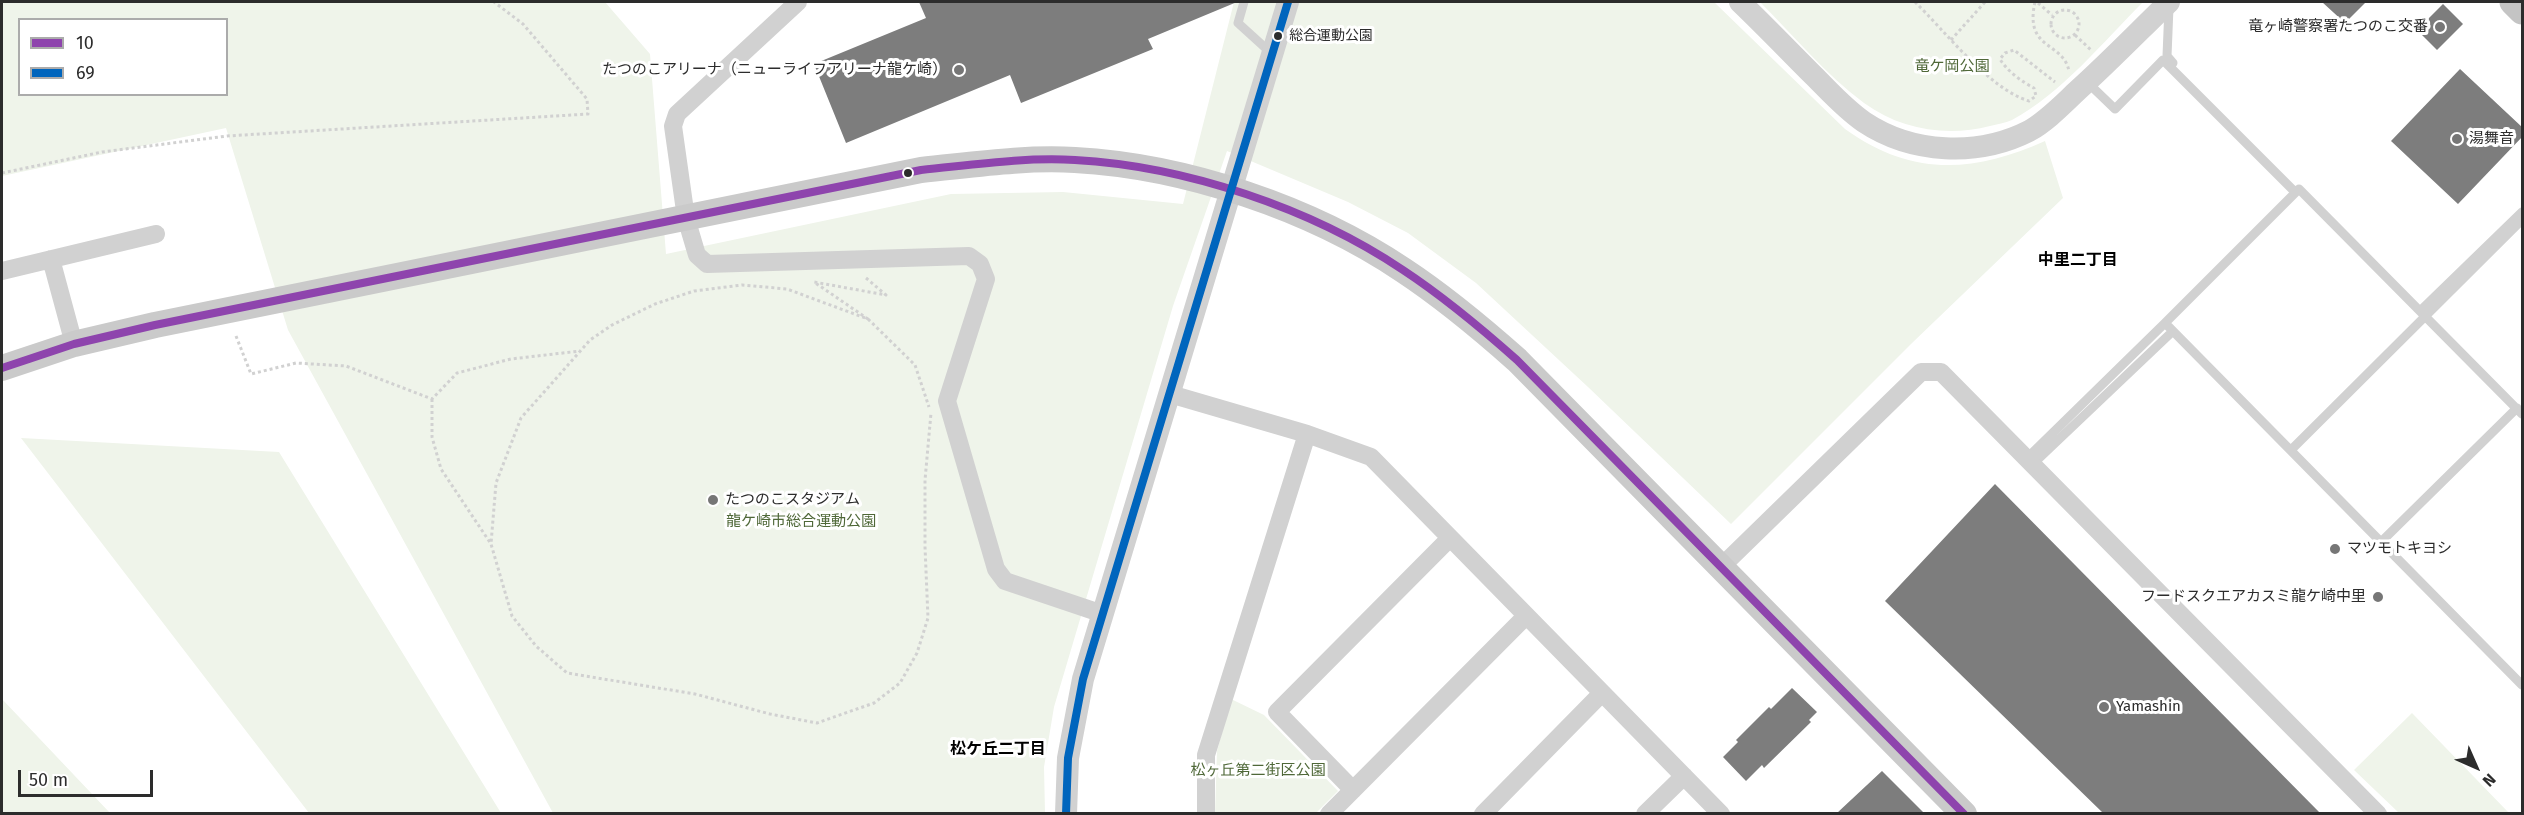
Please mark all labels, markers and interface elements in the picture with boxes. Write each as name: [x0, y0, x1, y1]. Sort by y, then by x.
legend: [18, 18, 228, 96]
place label: 竜ヶ崎警察署たつのこ交番: [2248, 18, 2428, 36]
marker: 竜ヶ崎警察署たつのこ交番: [2433, 20, 2447, 34]
place label: 総合運動公園: [1289, 28, 1373, 44]
marker: 総合運動公園: [1272, 30, 1284, 42]
text: 10: [76, 32, 94, 54]
park label: 竜ケ岡公園: [1915, 58, 1989, 76]
place label: たつのこアリーナ（ニューライフアリーナ龍ケ崎）: [602, 61, 947, 79]
text: 69: [76, 62, 95, 84]
marker: たつのこアリーナ（ニューライフアリーナ龍ケ崎）: [952, 63, 966, 77]
place label: 湯舞音: [2469, 130, 2514, 148]
marker: 湯舞音: [2450, 132, 2464, 146]
unlabelled marker: [902, 167, 914, 179]
district label: 中里二丁目: [2038, 251, 2118, 271]
place label: たつのこスタジアム: [725, 491, 860, 509]
marker: たつのこスタジアム: [706, 493, 720, 507]
park label: 龍ケ崎市総合運動公園: [726, 513, 876, 531]
place label: マツモトキヨシ: [2347, 540, 2452, 558]
marker: マツモトキヨシ: [2328, 542, 2342, 556]
place label: フードスクエアカスミ龍ケ崎中里: [2141, 588, 2366, 606]
marker: フードスクエアカスミ龍ケ崎中里: [2371, 590, 2385, 604]
place label: Yamashin: [2116, 698, 2181, 716]
marker: Yamashin: [2097, 700, 2111, 714]
north arrow: [2446, 737, 2506, 797]
district label: 松ケ丘二丁目: [950, 740, 1046, 760]
scale bar: [21, 758, 156, 796]
park label: 松ヶ丘第二街区公園: [1191, 762, 1325, 780]
text: 50 m: [29, 769, 68, 791]
text: N: [2479, 770, 2500, 791]

